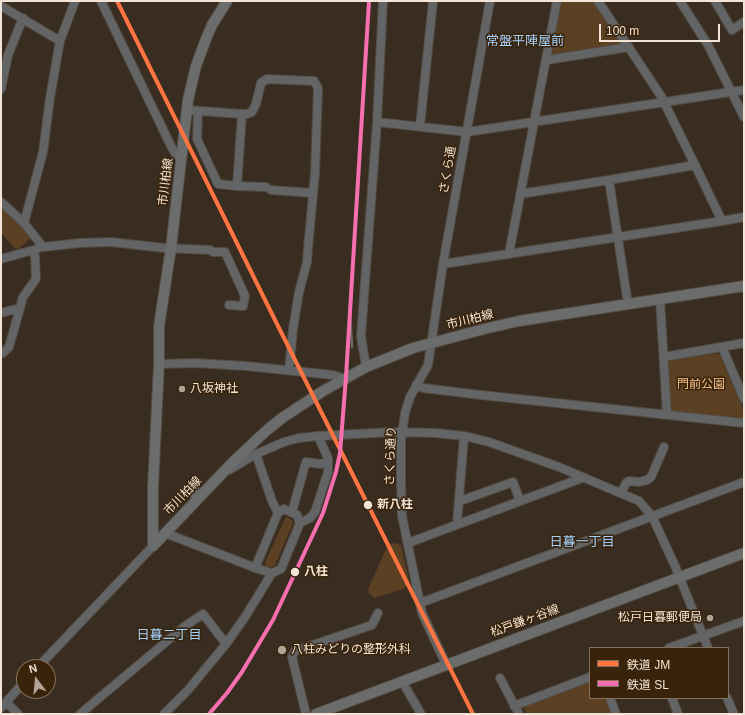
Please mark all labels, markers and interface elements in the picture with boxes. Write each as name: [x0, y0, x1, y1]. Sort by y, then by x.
scale bar: [601, 16, 722, 42]
text: 100 m: [606, 24, 639, 38]
district label: 常盤平陣屋前: [486, 33, 564, 49]
street label: さくら通: [437, 145, 459, 195]
street label: 市川柏線: [156, 157, 176, 207]
street label: 市川柏線: [445, 307, 495, 333]
park label: 門前公園: [677, 378, 725, 392]
place label: 八坂神社: [190, 382, 238, 396]
marker: 八坂神社: [177, 384, 187, 394]
street label: さくら通り: [383, 426, 399, 486]
street label: 市川柏線: [161, 474, 205, 518]
place label: 新八柱: [377, 498, 413, 512]
marker: 新八柱: [362, 499, 374, 511]
district label: 日暮一丁目: [550, 534, 614, 550]
place label: 八柱: [304, 565, 328, 579]
marker: 八柱: [289, 566, 301, 578]
street label: 松戸鎌ヶ谷線: [489, 602, 561, 640]
place label: 松戸日暮郵便局: [618, 611, 702, 625]
marker: 松戸日暮郵便局: [705, 613, 715, 623]
district label: 日暮二丁目: [137, 627, 201, 643]
place label: 八柱みどりの整形外科: [291, 643, 411, 657]
marker: 八柱みどりの整形外科: [276, 644, 288, 656]
legend: [589, 647, 729, 699]
text: 鉄道 JM: [627, 658, 670, 672]
north arrow: [16, 659, 56, 699]
text: N: [27, 662, 38, 675]
text: 鉄道 SL: [627, 678, 669, 692]

